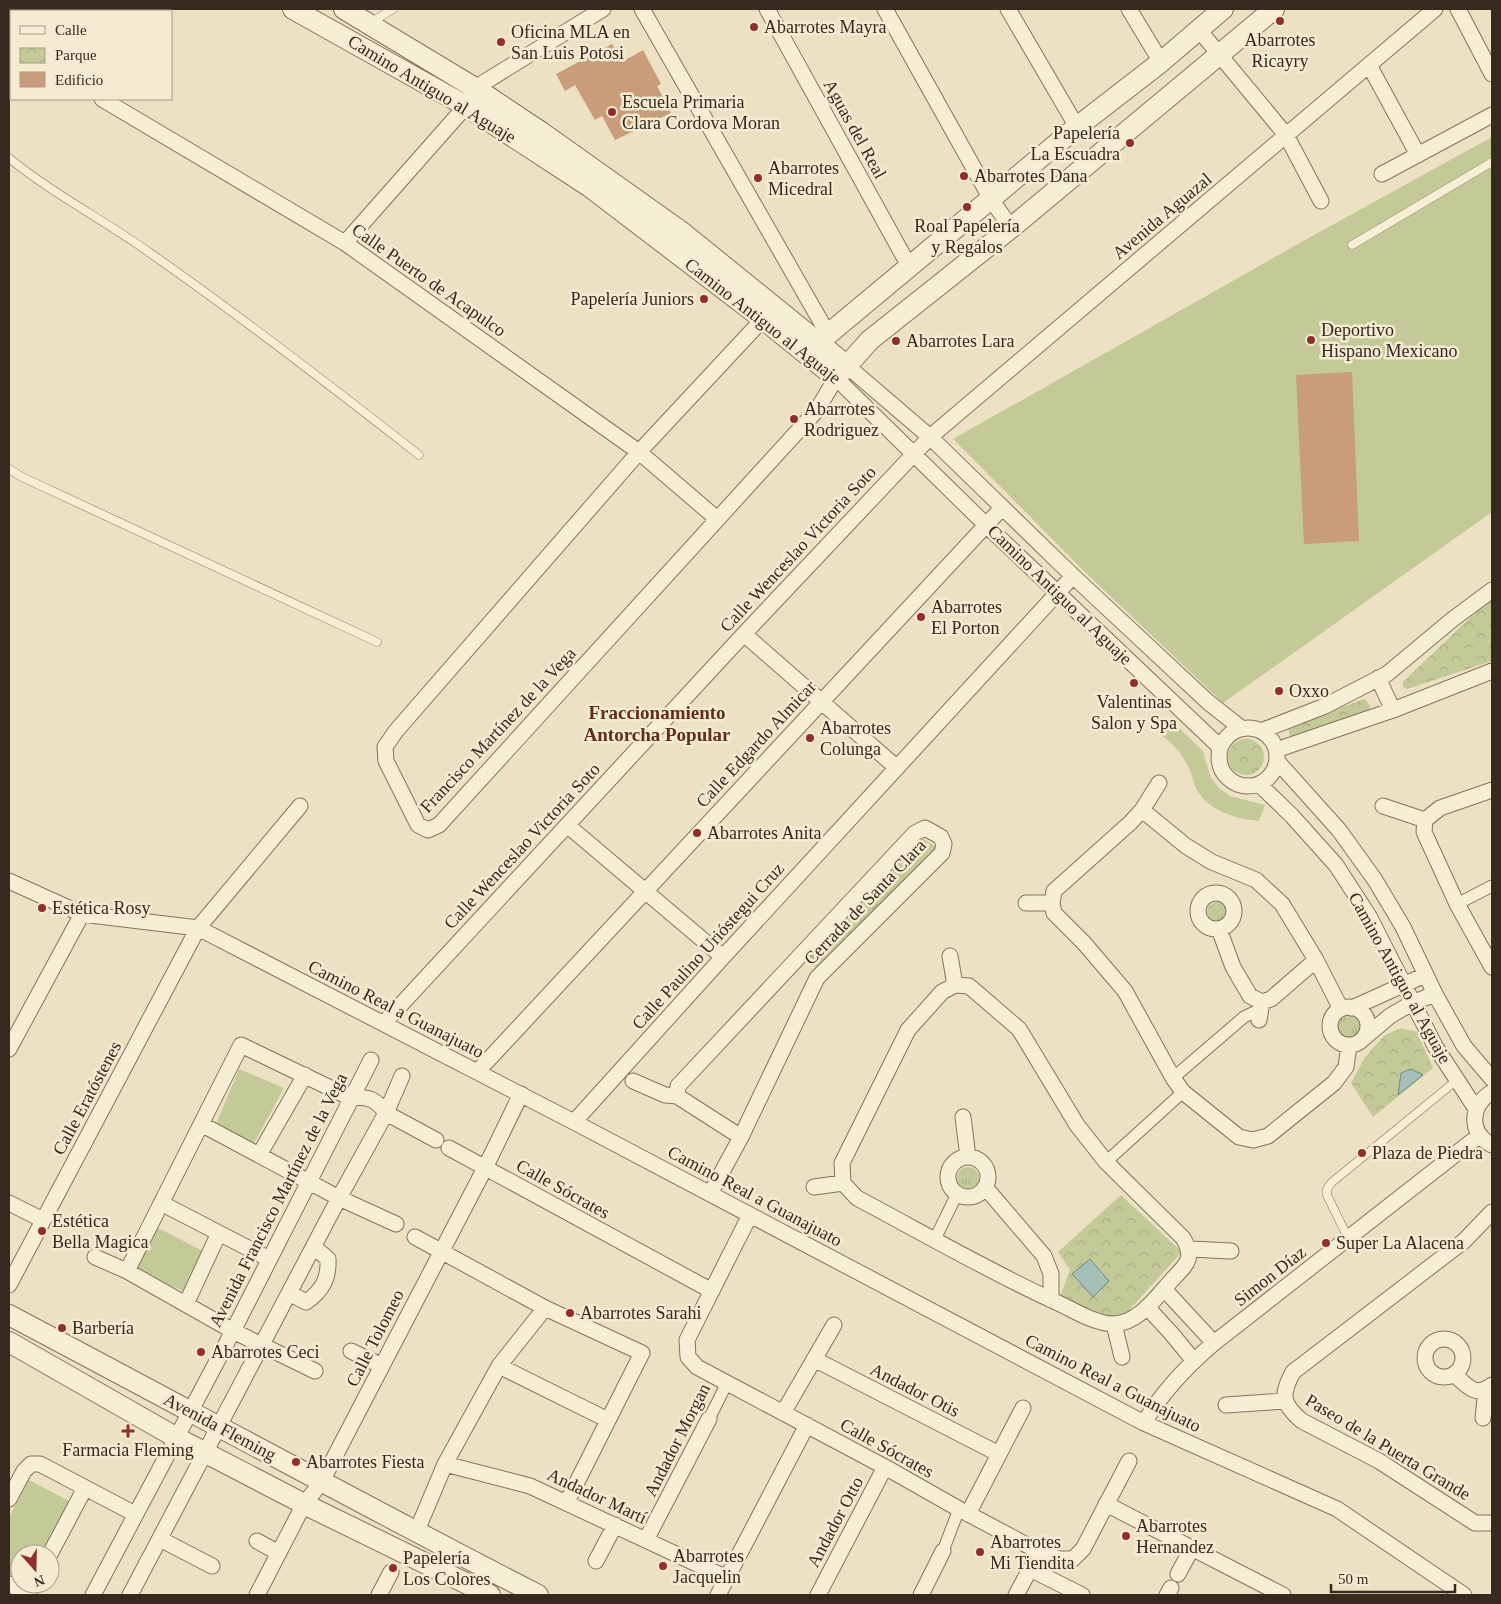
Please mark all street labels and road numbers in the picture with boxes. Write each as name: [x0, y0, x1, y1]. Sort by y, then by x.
street label: Camino Antiguo al Aguaje: [344, 31, 520, 147]
street label: Aguas del Real: [820, 76, 890, 182]
street label: Avenida Aguazal: [1108, 169, 1216, 263]
street label: Calle Puerto de Acapulco: [348, 219, 510, 341]
street label: Camino Antiguo al Aguaje: [681, 254, 845, 388]
street label: Calle Wenceslao Victoria Soto: [716, 462, 880, 636]
street label: Camino Antiguo al Aguaje: [984, 521, 1136, 669]
street label: Francisco Martínez de la Vega: [416, 643, 580, 817]
street label: Calle Edgardo Almicar: [692, 676, 820, 812]
street label: Calle Wenceslao Victoria Soto: [440, 759, 604, 933]
street label: Cerrada de Santa Clara: [800, 835, 930, 969]
street label: Calle Paulino Urióstegui Cruz: [628, 858, 788, 1033]
street label: Camino Antiguo al Aguaje: [1345, 889, 1455, 1067]
street label: Camino Real a Guanajuato: [305, 956, 487, 1062]
street label: Calle Eratóstenes: [49, 1038, 125, 1158]
street label: Avenida Francisco Martínez de la Vega: [205, 1069, 351, 1330]
street label: Camino Real a Guanajuato: [664, 1142, 846, 1250]
street label: Calle Sócrates: [513, 1155, 613, 1223]
street label: Simon Díaz: [1230, 1242, 1310, 1310]
street label: Calle Tolomeo: [342, 1286, 408, 1390]
street label: Camino Real a Guanajuato: [1022, 1330, 1204, 1436]
street label: Andador Otis: [867, 1359, 963, 1421]
street label: Andador Morgan: [640, 1380, 714, 1500]
street label: Avenida Fleming: [160, 1389, 280, 1465]
street label: Paseo de la Puerta Grande: [1302, 1390, 1474, 1504]
street label: Calle Sócrates: [837, 1414, 937, 1482]
street label: Andador Martí: [544, 1464, 650, 1528]
street label: Andador Otto: [803, 1473, 867, 1571]

